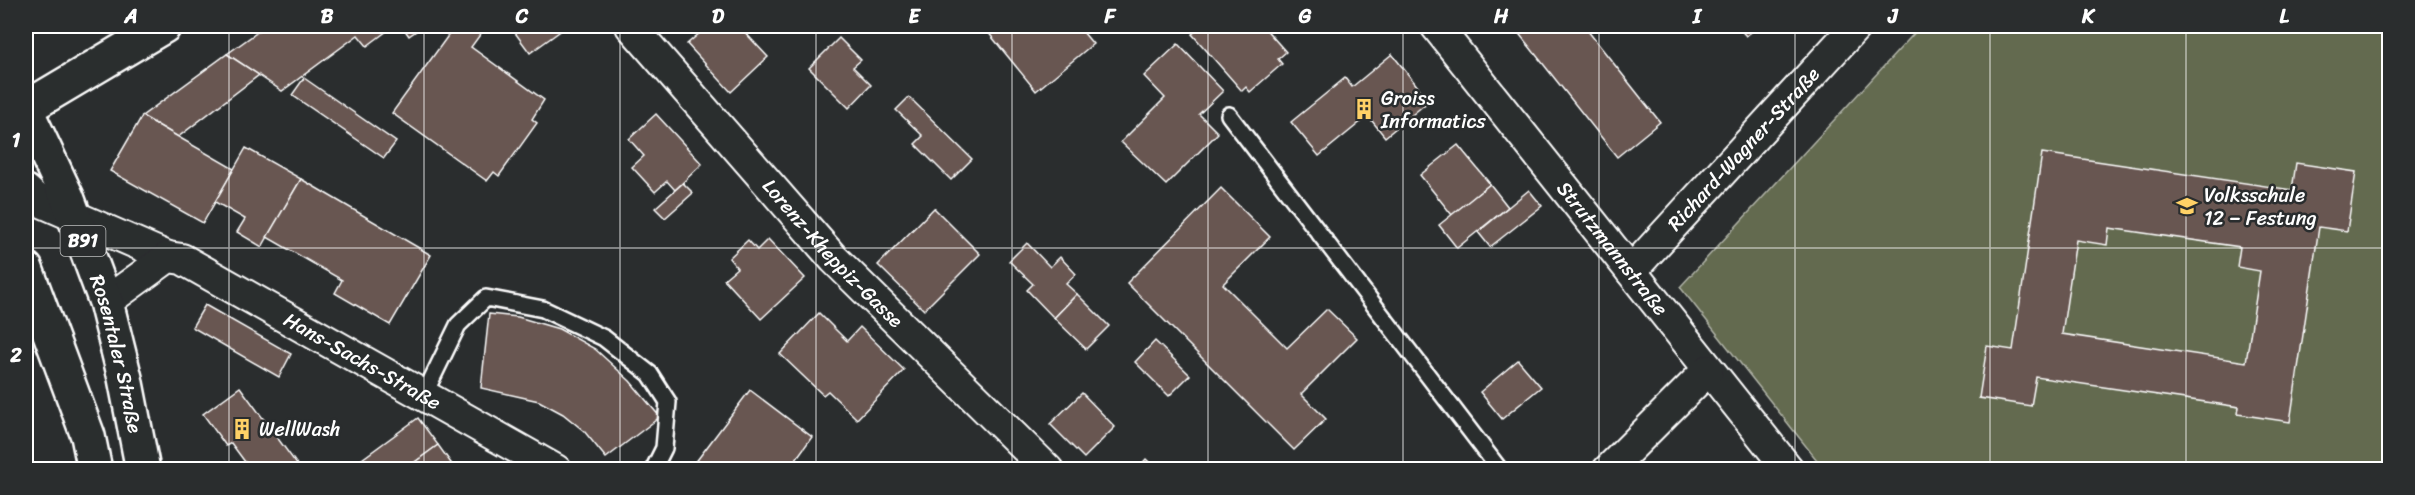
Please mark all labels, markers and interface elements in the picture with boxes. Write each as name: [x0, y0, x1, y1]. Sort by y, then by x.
text: A: [123, 0, 138, 34]
text: B: [321, 0, 334, 34]
text: C: [515, 0, 529, 34]
text: D: [712, 0, 725, 34]
text: E: [908, 0, 921, 34]
text: F: [1104, 0, 1117, 34]
text: G: [1298, 0, 1312, 34]
text: H: [1493, 0, 1509, 34]
text: I: [1692, 0, 1703, 34]
text: J: [1887, 0, 1899, 34]
text: K: [2081, 0, 2096, 34]
text: L: [2279, 0, 2289, 34]
street label: Richard-Wagner-Straße: [1659, 58, 1829, 240]
place label: Groiss Informatics: [1380, 81, 1486, 139]
building icon: Groiss Informatics: [1352, 97, 1376, 121]
text: 1: [12, 123, 21, 158]
street label: Lorenz-Kheppiz-Gasse: [753, 171, 912, 337]
street label: Strutzmannstraße: [1547, 173, 1677, 324]
place label: Volksschule 12 – Festung: [2204, 178, 2317, 236]
school or university icon: Volksschule 12 – Festung: [2175, 194, 2199, 218]
road number: B91: [60, 226, 106, 256]
street label: Rosentaler Straße: [79, 269, 152, 436]
street label: Hans-Sachs-Straße: [277, 303, 448, 420]
text: 2: [9, 338, 22, 373]
place label: WellWash: [259, 412, 341, 447]
building icon: WellWash: [230, 417, 254, 441]

